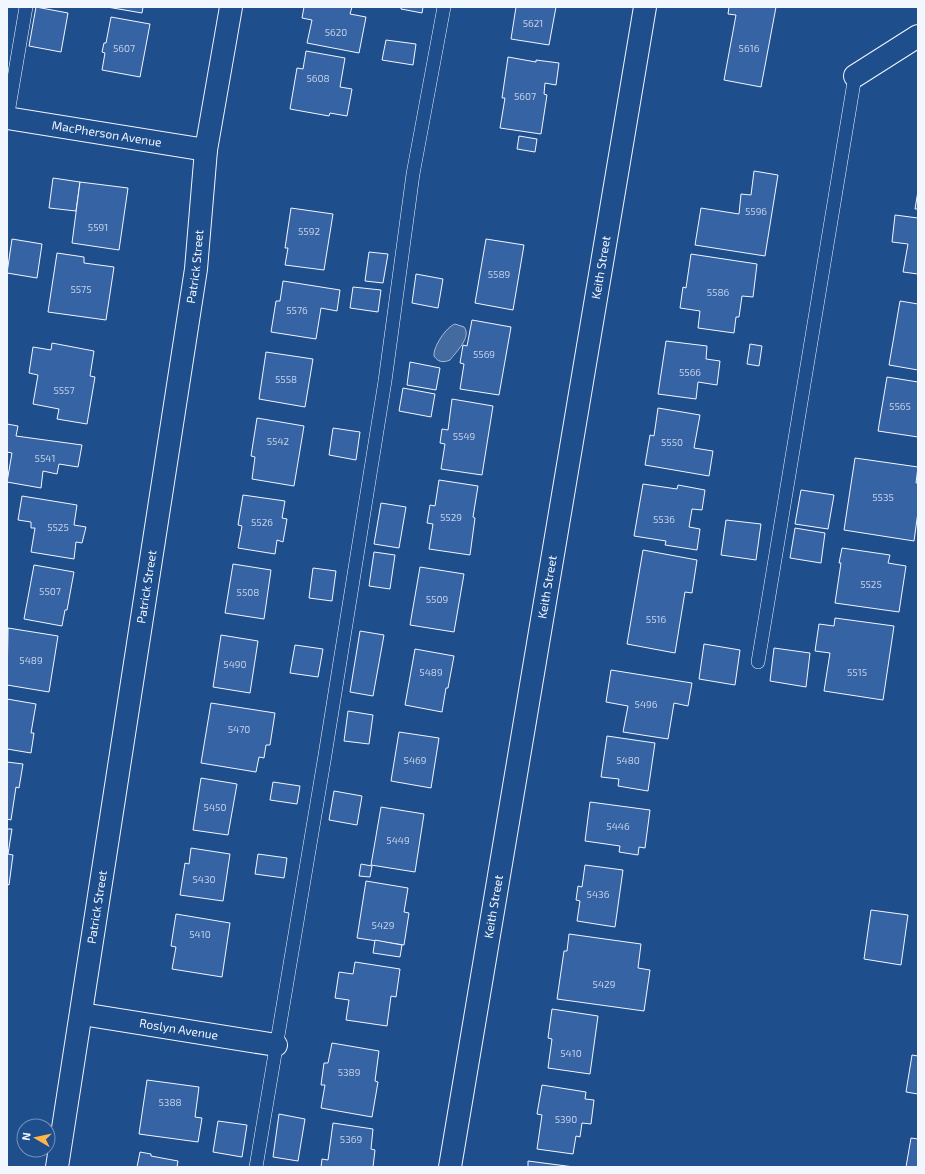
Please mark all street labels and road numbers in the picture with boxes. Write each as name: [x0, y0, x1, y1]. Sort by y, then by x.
street label: MacPherson Avenue: [51, 117, 163, 149]
street label: Patrick Street: [183, 229, 205, 304]
street label: Keith Street: [588, 234, 612, 300]
street label: Patrick Street: [133, 549, 158, 624]
street label: Keith Street: [534, 554, 559, 620]
street label: Patrick Street: [84, 869, 109, 945]
street label: Keith Street: [481, 873, 505, 939]
street label: Roslyn Avenue: [139, 1015, 219, 1042]

